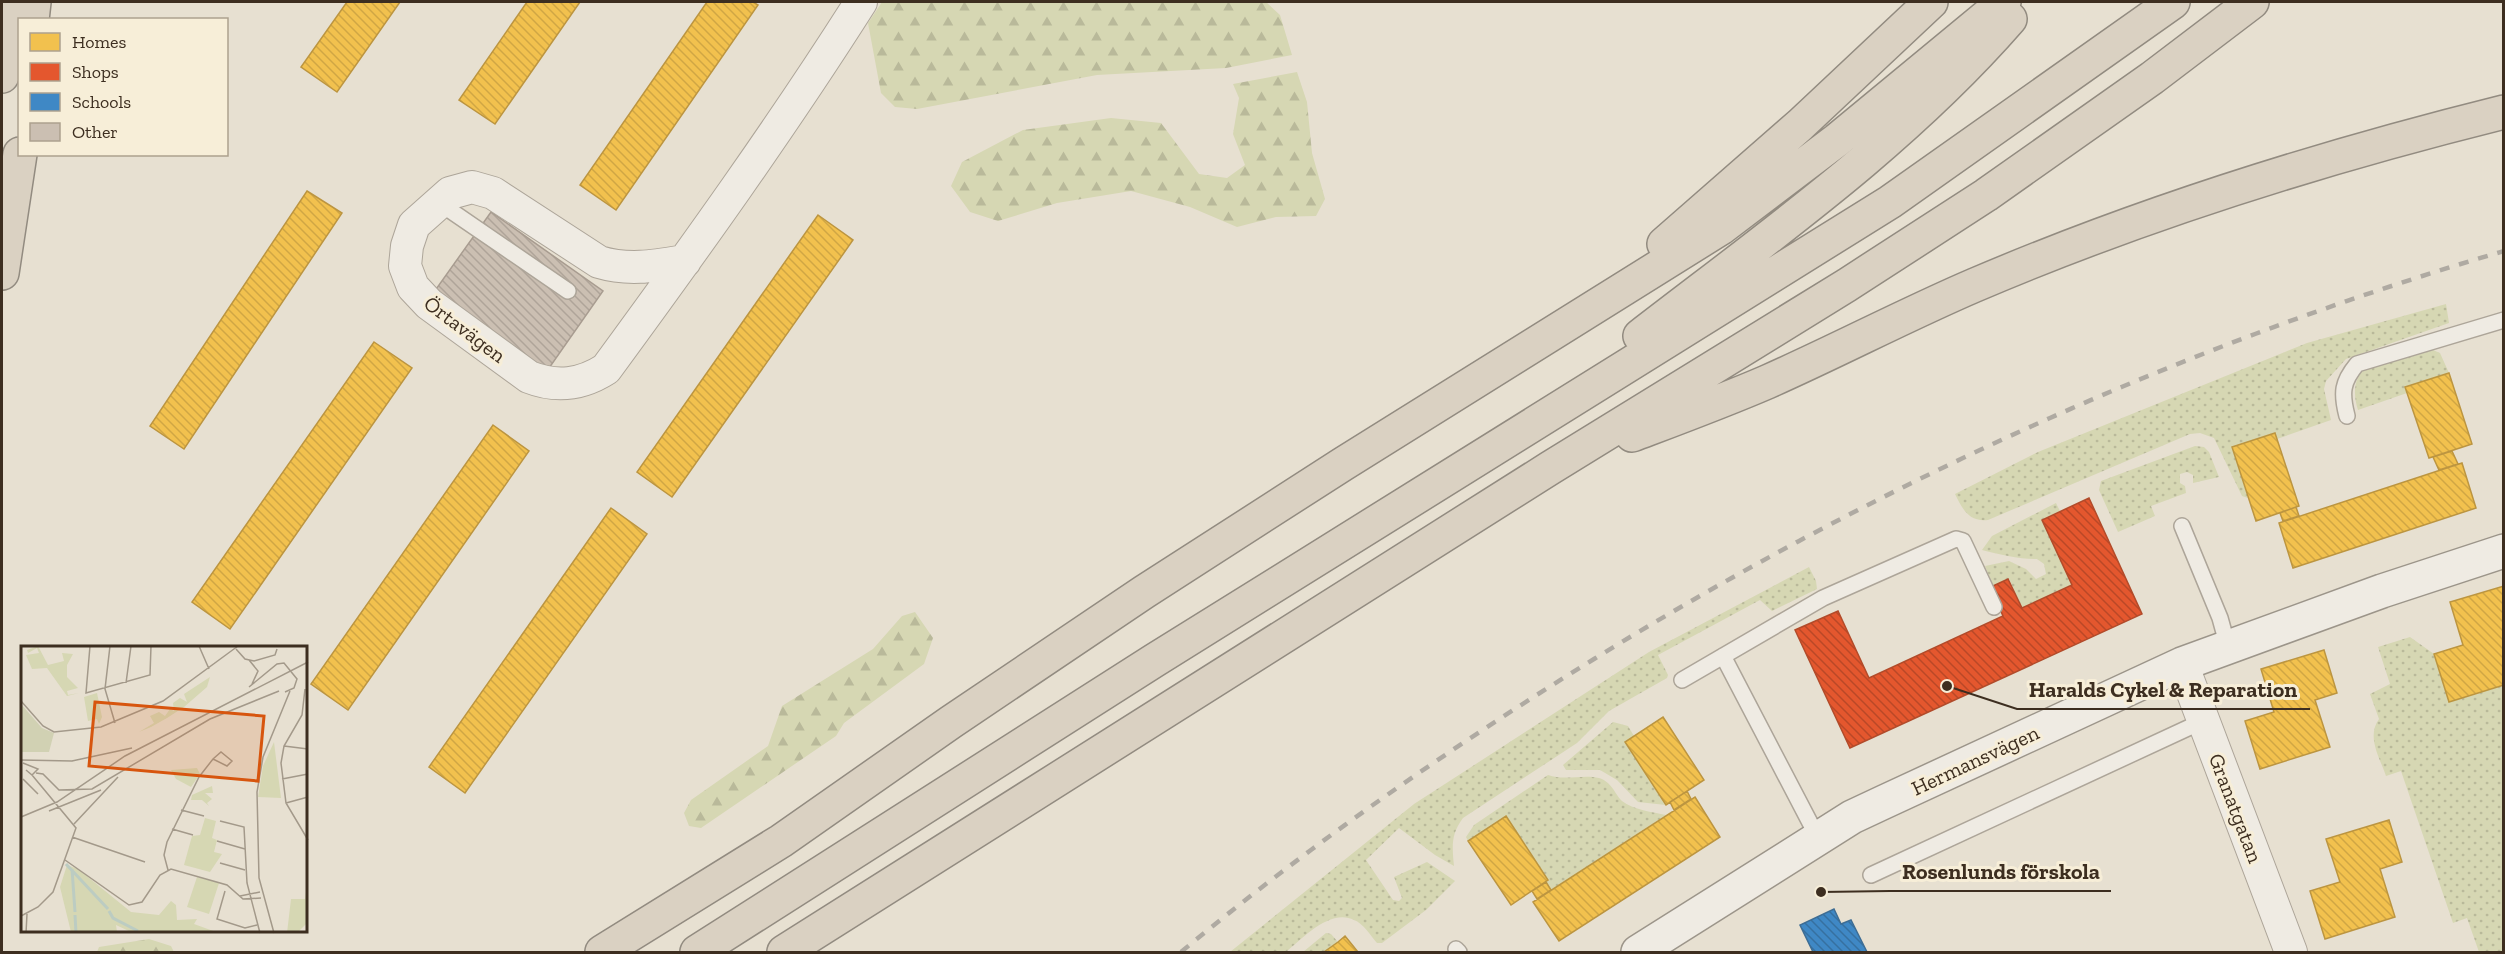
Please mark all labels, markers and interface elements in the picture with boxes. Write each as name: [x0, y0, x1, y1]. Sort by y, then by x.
legend: [18, 18, 228, 156]
text: Homes: [72, 31, 126, 53]
text: Shops: [72, 61, 119, 83]
text: Schools: [72, 91, 131, 113]
text: Other: [72, 121, 118, 143]
street label: Örtavägen: [419, 290, 511, 368]
inset map: [21, 646, 308, 933]
callout: Haralds Cykel & Reparation: [2017, 669, 2310, 709]
text: Haralds Cykel & Reparation: [2029, 676, 2297, 703]
street label: Hermansvägen: [1907, 720, 2043, 800]
street label: Granatgatan: [2204, 750, 2268, 866]
callout: Rosenlunds förskola: [1890, 851, 2111, 891]
text: Rosenlunds förskola: [1902, 858, 2100, 885]

